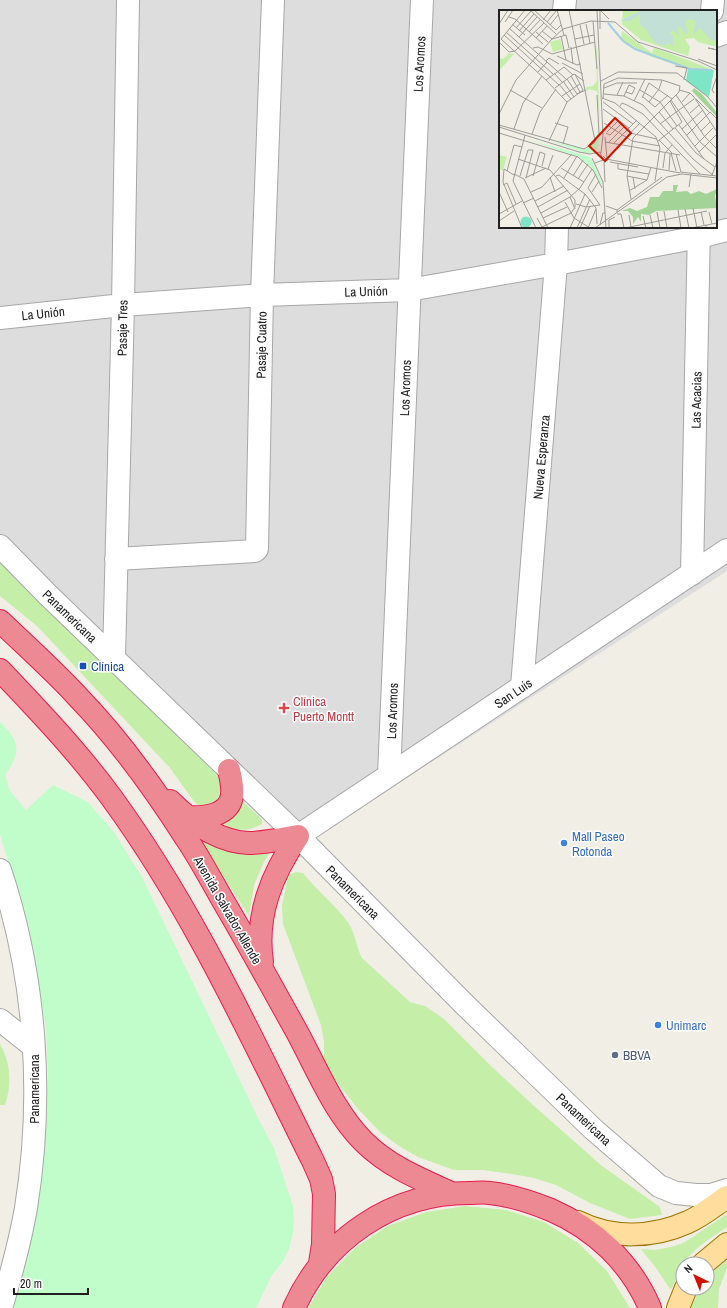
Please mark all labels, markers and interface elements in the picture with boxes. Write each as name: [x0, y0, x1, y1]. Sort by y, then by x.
inset map: [499, 10, 717, 228]
street label: Los Aromos: [410, 35, 429, 93]
street label: La Unión: [344, 282, 388, 301]
street label: Pasaje Tres: [114, 300, 131, 356]
street label: La Unión: [21, 303, 66, 324]
street label: Pasaje Cuatro: [252, 311, 271, 379]
street label: Los Aromos: [396, 360, 415, 416]
street label: Las Acacias: [687, 371, 706, 429]
street label: Nueva Esperanza: [529, 414, 554, 500]
street label: Panamericana: [39, 586, 101, 647]
place label: Clínica: [91, 658, 124, 675]
marker: Clínica: [78, 661, 88, 671]
street label: San Luis: [491, 675, 535, 712]
street label: Los Aromos: [383, 683, 402, 739]
place label: Clínica Puerto Montt: [293, 693, 354, 725]
marker: Clínica Puerto Montt: [278, 702, 290, 714]
place label: Mall Paseo Rotonda: [572, 828, 625, 860]
marker: Mall Paseo Rotonda: [559, 838, 569, 848]
street label: Avenida Salvador Allende: [189, 852, 265, 967]
street label: Panamericana: [322, 862, 383, 923]
place label: Unimarc: [666, 1017, 706, 1034]
marker: Unimarc: [653, 1020, 663, 1030]
place label: BBVA: [623, 1047, 652, 1064]
marker: BBVA: [610, 1050, 620, 1060]
street label: Panamericana: [26, 1054, 43, 1124]
street label: Panamericana: [553, 1090, 615, 1149]
north arrow: [675, 1256, 715, 1296]
text: N: [681, 1261, 695, 1276]
scale bar: [14, 1270, 88, 1296]
text: 20 m: [20, 1276, 42, 1292]

